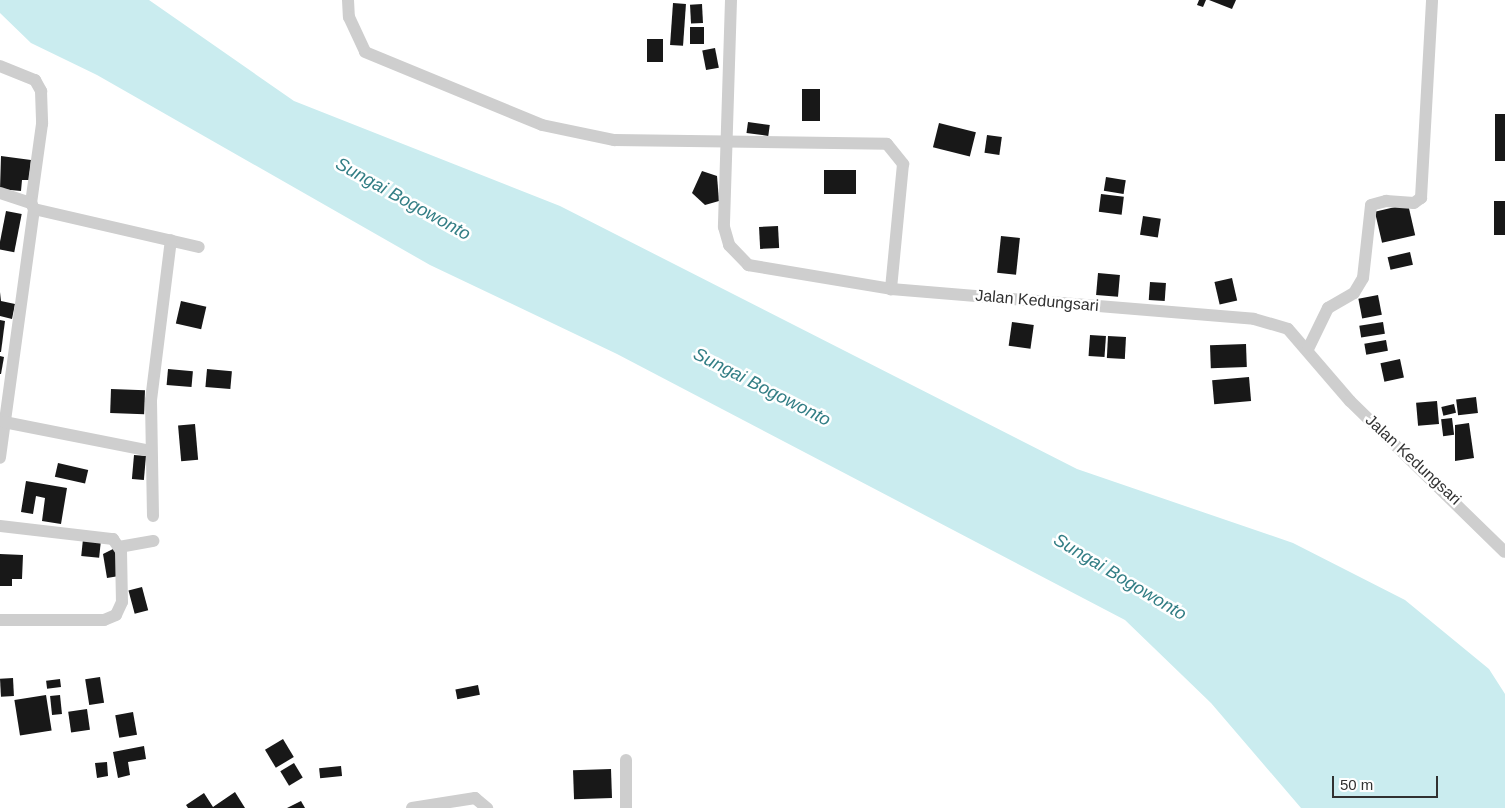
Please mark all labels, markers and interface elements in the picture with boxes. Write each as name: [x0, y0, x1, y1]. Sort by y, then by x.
water label: Sungai Bogowonto: [332, 153, 474, 245]
street label: Jalan Kedungsari: [975, 286, 1099, 316]
water label: Sungai Bogowonto: [690, 343, 834, 431]
street label: Jalan Kedungsari: [1361, 411, 1465, 509]
water label: Sungai Bogowonto: [1050, 529, 1190, 625]
scale bar: [1335, 766, 1441, 798]
text: 50 m: [1340, 776, 1373, 793]

